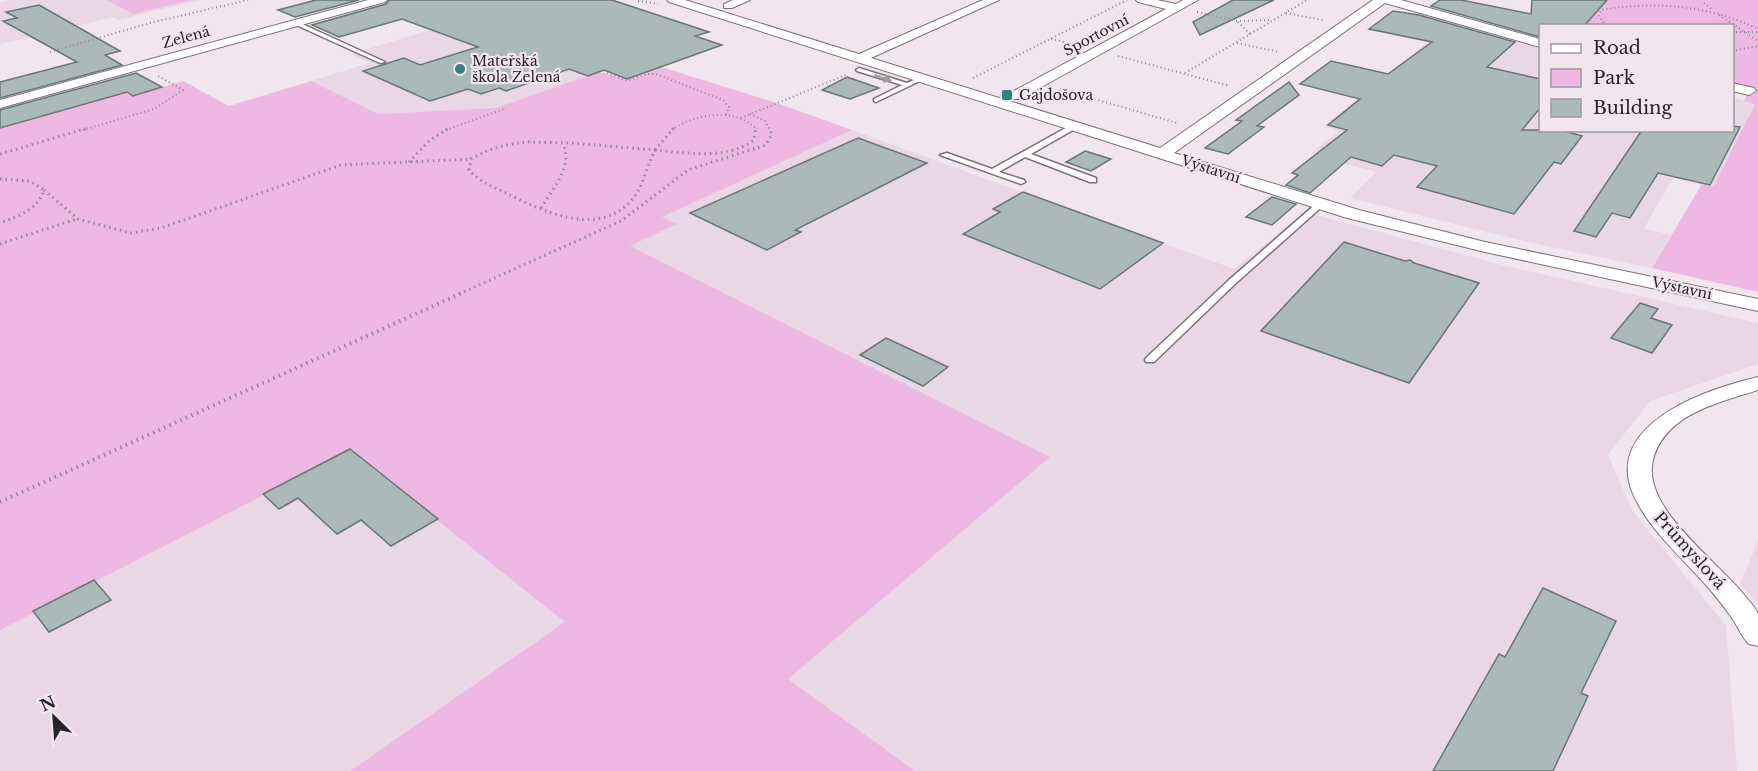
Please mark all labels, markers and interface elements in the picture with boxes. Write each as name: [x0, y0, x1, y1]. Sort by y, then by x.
street label: Sportovní: [1060, 10, 1132, 60]
street label: Zelená: [160, 22, 212, 52]
legend: [1539, 24, 1734, 132]
text: Road: [1593, 37, 1641, 59]
place label: Mateřská škola Zelená: [472, 52, 561, 86]
marker: Mateřská škola Zelená: [453, 62, 467, 76]
text: Park: [1593, 67, 1635, 89]
one-way arrow: [874, 73, 892, 83]
place label: Gajdošova: [1019, 86, 1093, 104]
marker: Gajdošova: [1000, 88, 1014, 102]
text: Building: [1593, 97, 1672, 119]
street label: Výstavní: [1178, 151, 1243, 187]
street label: Výstavní: [1649, 273, 1714, 303]
street label: Průmyslová: [1650, 507, 1730, 593]
north arrow: [24, 687, 84, 747]
text: N: [37, 691, 59, 716]

